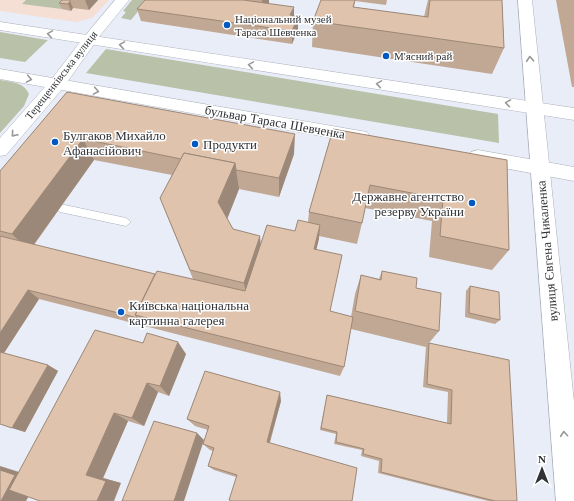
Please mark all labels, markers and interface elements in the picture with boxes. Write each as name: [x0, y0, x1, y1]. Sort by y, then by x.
place label: Національний музей Тараса Шевченка: [235, 13, 332, 38]
marker: Національний музей Тараса Шевченка: [222, 20, 232, 30]
street label: Терещенківська вулиця: [23, 28, 99, 122]
one-way arrow: [47, 30, 54, 39]
one-way arrow: [119, 41, 125, 50]
place label: М'ясний рай: [394, 50, 452, 62]
marker: М'ясний рай: [381, 51, 391, 61]
one-way arrow: [526, 56, 535, 62]
one-way arrow: [248, 61, 254, 69]
one-way arrow: [25, 74, 32, 82]
one-way arrow: [376, 80, 382, 89]
one-way arrow: [92, 86, 99, 95]
one-way arrow: [505, 99, 511, 108]
street label: бульвар Тараса Шевченка: [204, 102, 347, 142]
place label: Булгаков Михайло Афанасійович: [63, 128, 166, 158]
one-way arrow: [11, 130, 18, 137]
marker: Булгаков Михайло Афанасійович: [50, 137, 60, 147]
place label: Продукти: [203, 137, 257, 152]
marker: Продукти: [190, 139, 200, 149]
street label: вулиця Євгена Чикаленка: [533, 180, 561, 322]
place label: Державне агентство резерву України: [352, 189, 464, 219]
marker: Державне агентство резерву України: [467, 198, 477, 208]
place label: Київська національна картинна галерея: [129, 298, 249, 328]
marker: Київська національна картинна галерея: [116, 307, 126, 317]
one-way arrow: [559, 431, 568, 437]
north arrow: [522, 449, 562, 489]
text: N: [538, 453, 546, 465]

